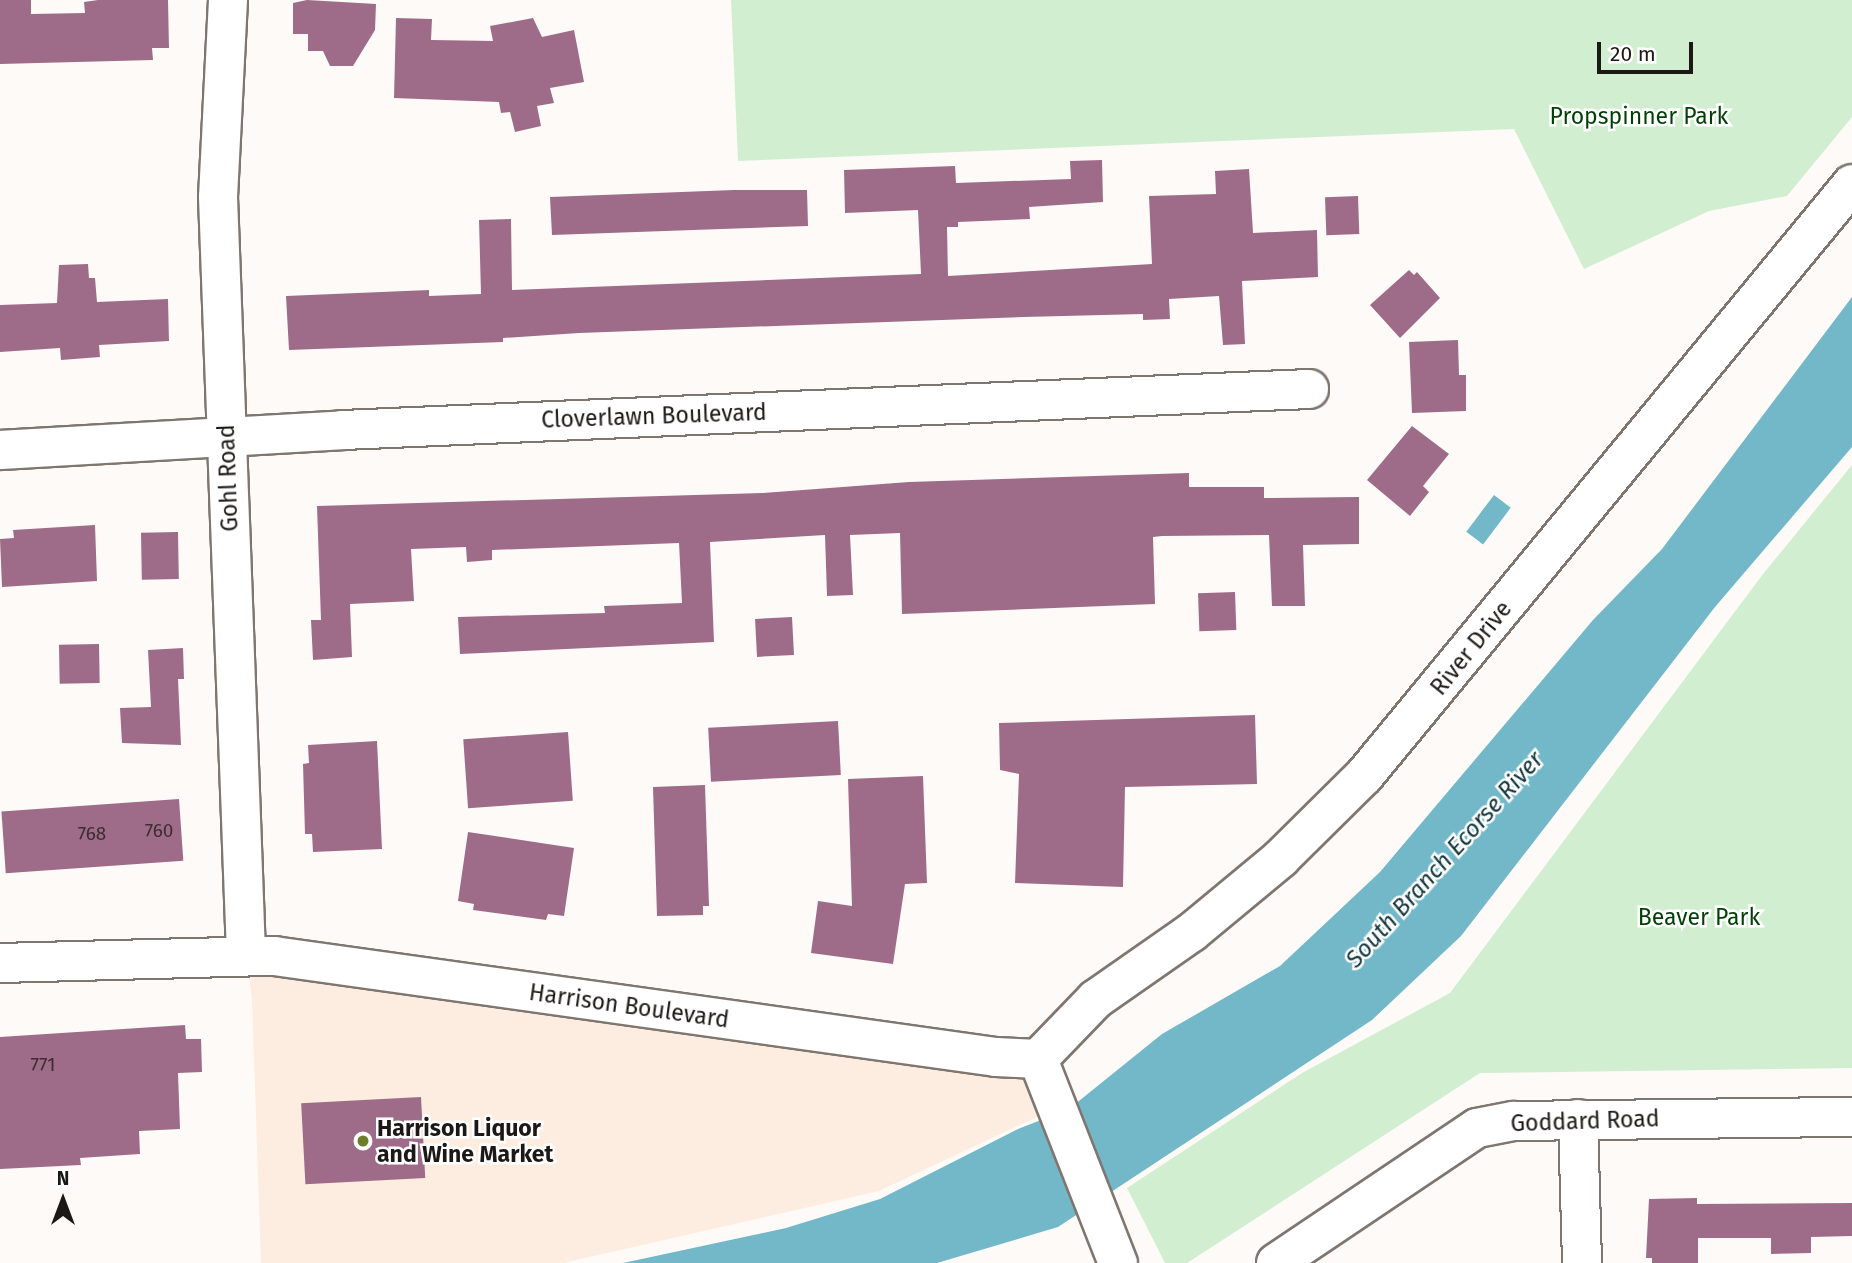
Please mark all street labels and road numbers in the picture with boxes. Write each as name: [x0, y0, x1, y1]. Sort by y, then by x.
street label: Cloverlawn Boulevard: [541, 398, 767, 434]
street label: Gohl Road: [212, 424, 244, 532]
street label: River Drive: [1425, 595, 1517, 701]
street label: Harrison Boulevard: [527, 978, 731, 1034]
street label: Goddard Road: [1510, 1105, 1660, 1137]

